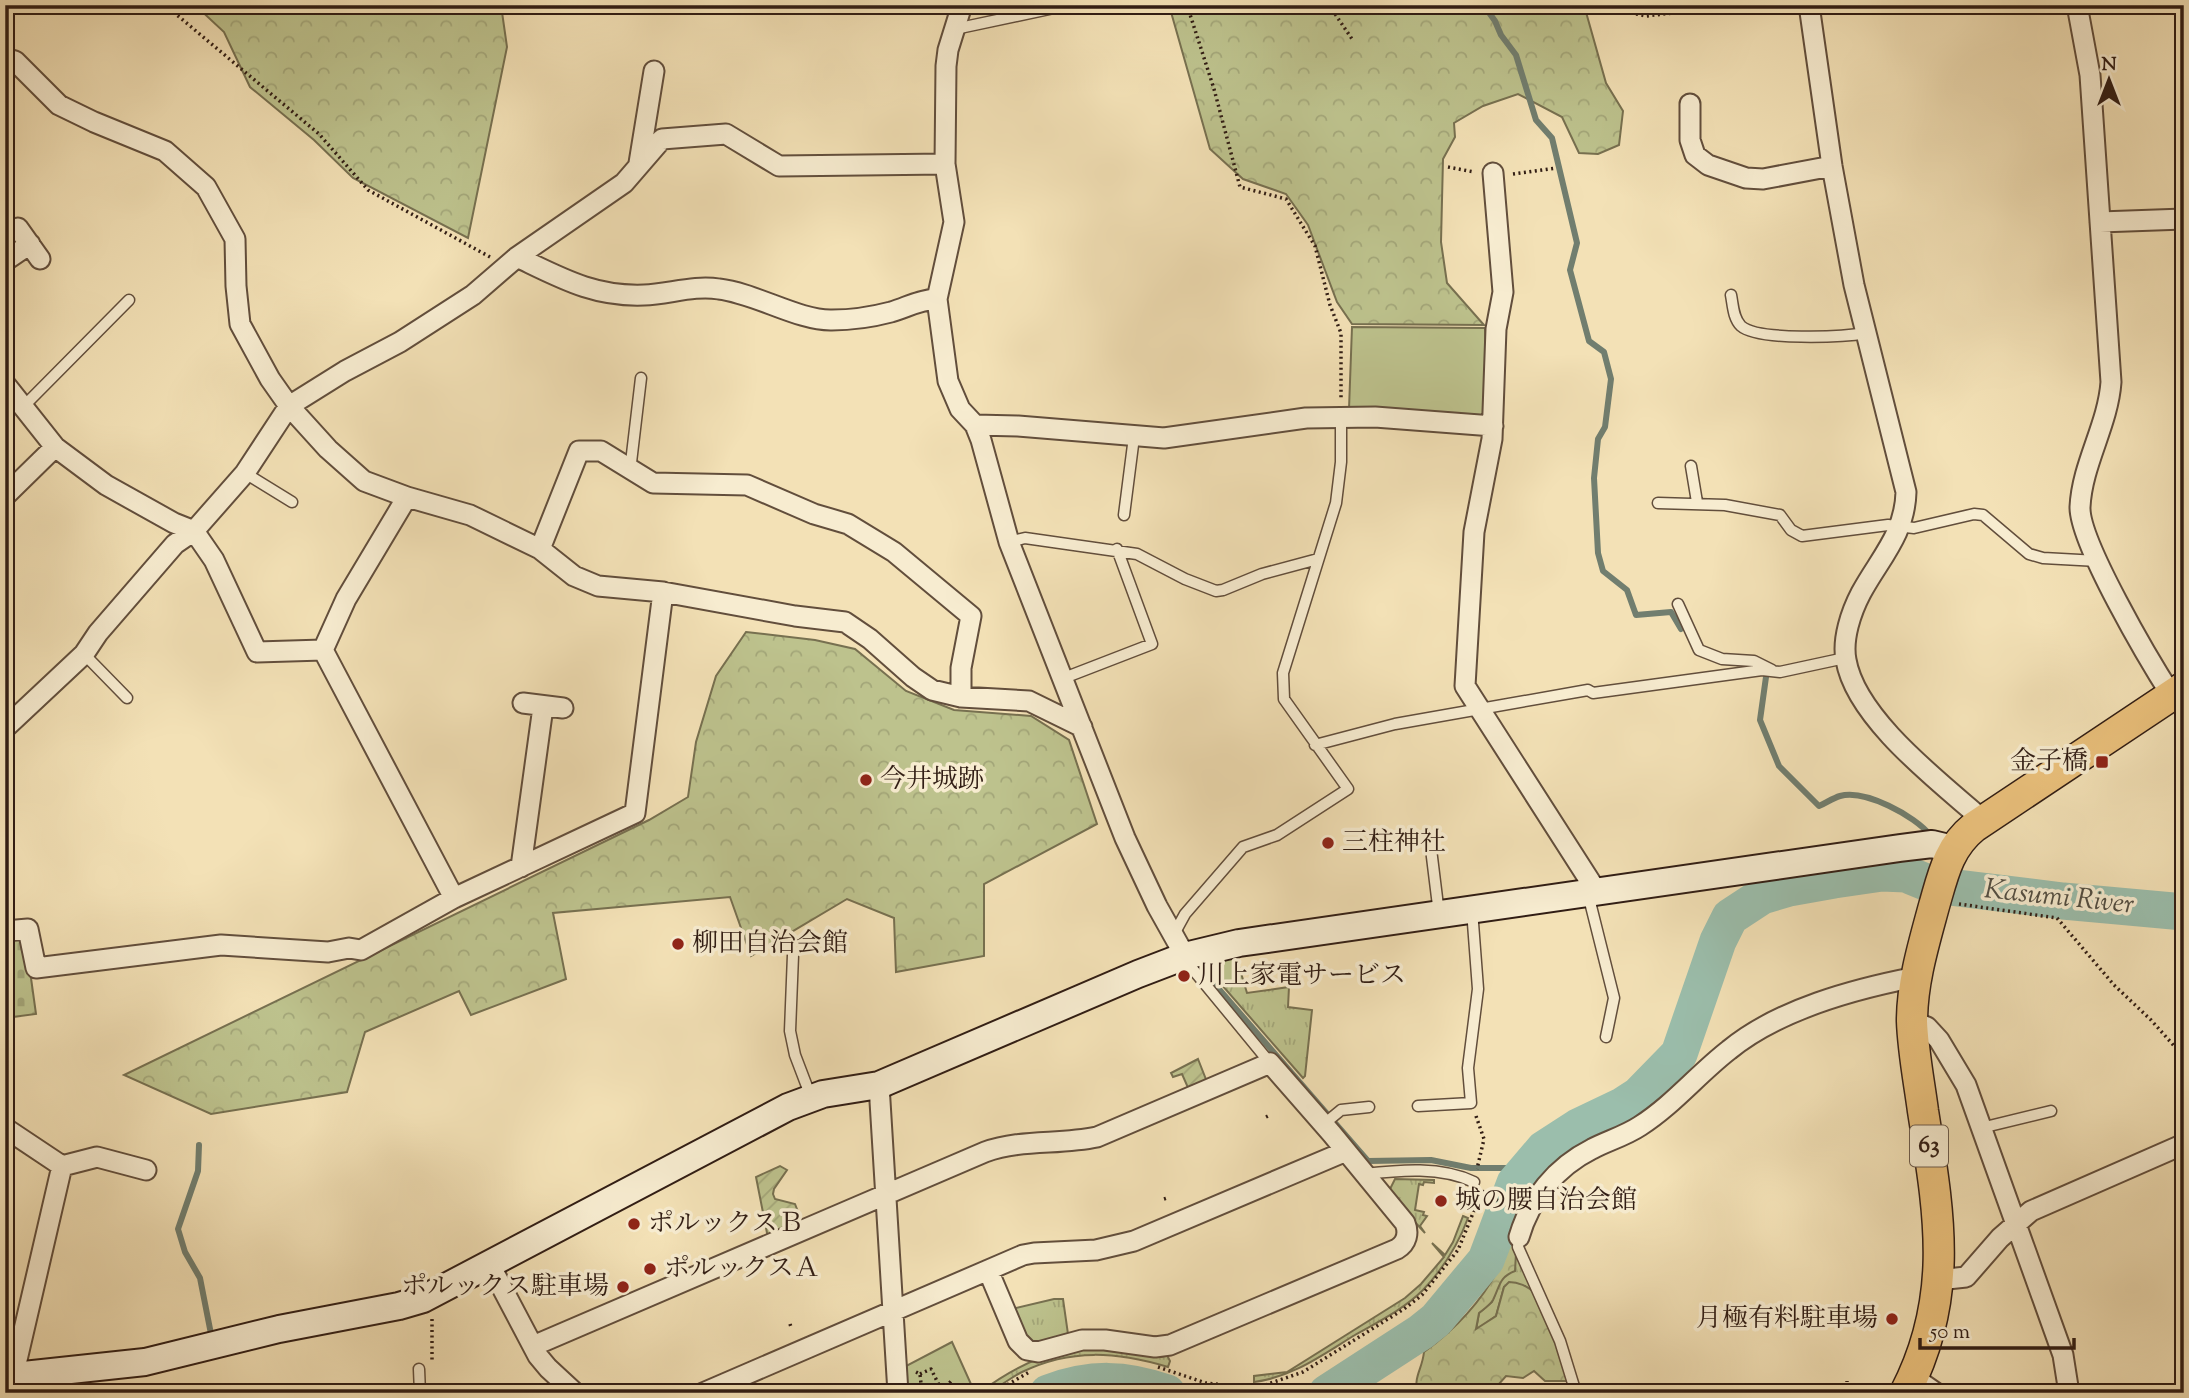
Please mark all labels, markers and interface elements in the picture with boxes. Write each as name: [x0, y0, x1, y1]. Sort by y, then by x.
north arrow: [2074, 46, 2144, 116]
text: N: [2101, 52, 2117, 79]
place label: 金子橋: [2010, 744, 2088, 781]
marker: 金子橋: [2094, 754, 2110, 770]
place label: 今井城跡: [880, 762, 984, 799]
marker: 今井城跡: [858, 772, 874, 788]
place label: 三柱神社: [1342, 825, 1446, 862]
marker: 三柱神社: [1320, 835, 1336, 851]
water label: Kasumi River: [1982, 870, 2136, 926]
place label: 柳田自治会館: [692, 926, 848, 963]
marker: 柳田自治会館: [670, 936, 686, 952]
place label: 川上家電サービス: [1198, 958, 1406, 995]
marker: 川上家電サービス: [1176, 968, 1192, 984]
road number: 63: [1910, 1126, 1948, 1166]
place label: 城の腰自治会館: [1455, 1183, 1637, 1220]
marker: 城の腰自治会館: [1433, 1193, 1449, 1209]
place label: ポルックスＢ: [648, 1206, 804, 1243]
marker: ポルックスＢ: [626, 1216, 642, 1232]
place label: ポルックスＡ: [664, 1251, 820, 1288]
marker: ポルックスＡ: [642, 1261, 658, 1277]
place label: ポルックス駐車場: [401, 1269, 609, 1306]
marker: ポルックス駐車場: [615, 1279, 631, 1295]
place label: 月極有料駐車場: [1696, 1301, 1878, 1338]
scale bar: [1920, 1307, 2074, 1351]
marker: 月極有料駐車場: [1884, 1311, 1900, 1327]
text: 50 m: [1929, 1318, 1970, 1348]

